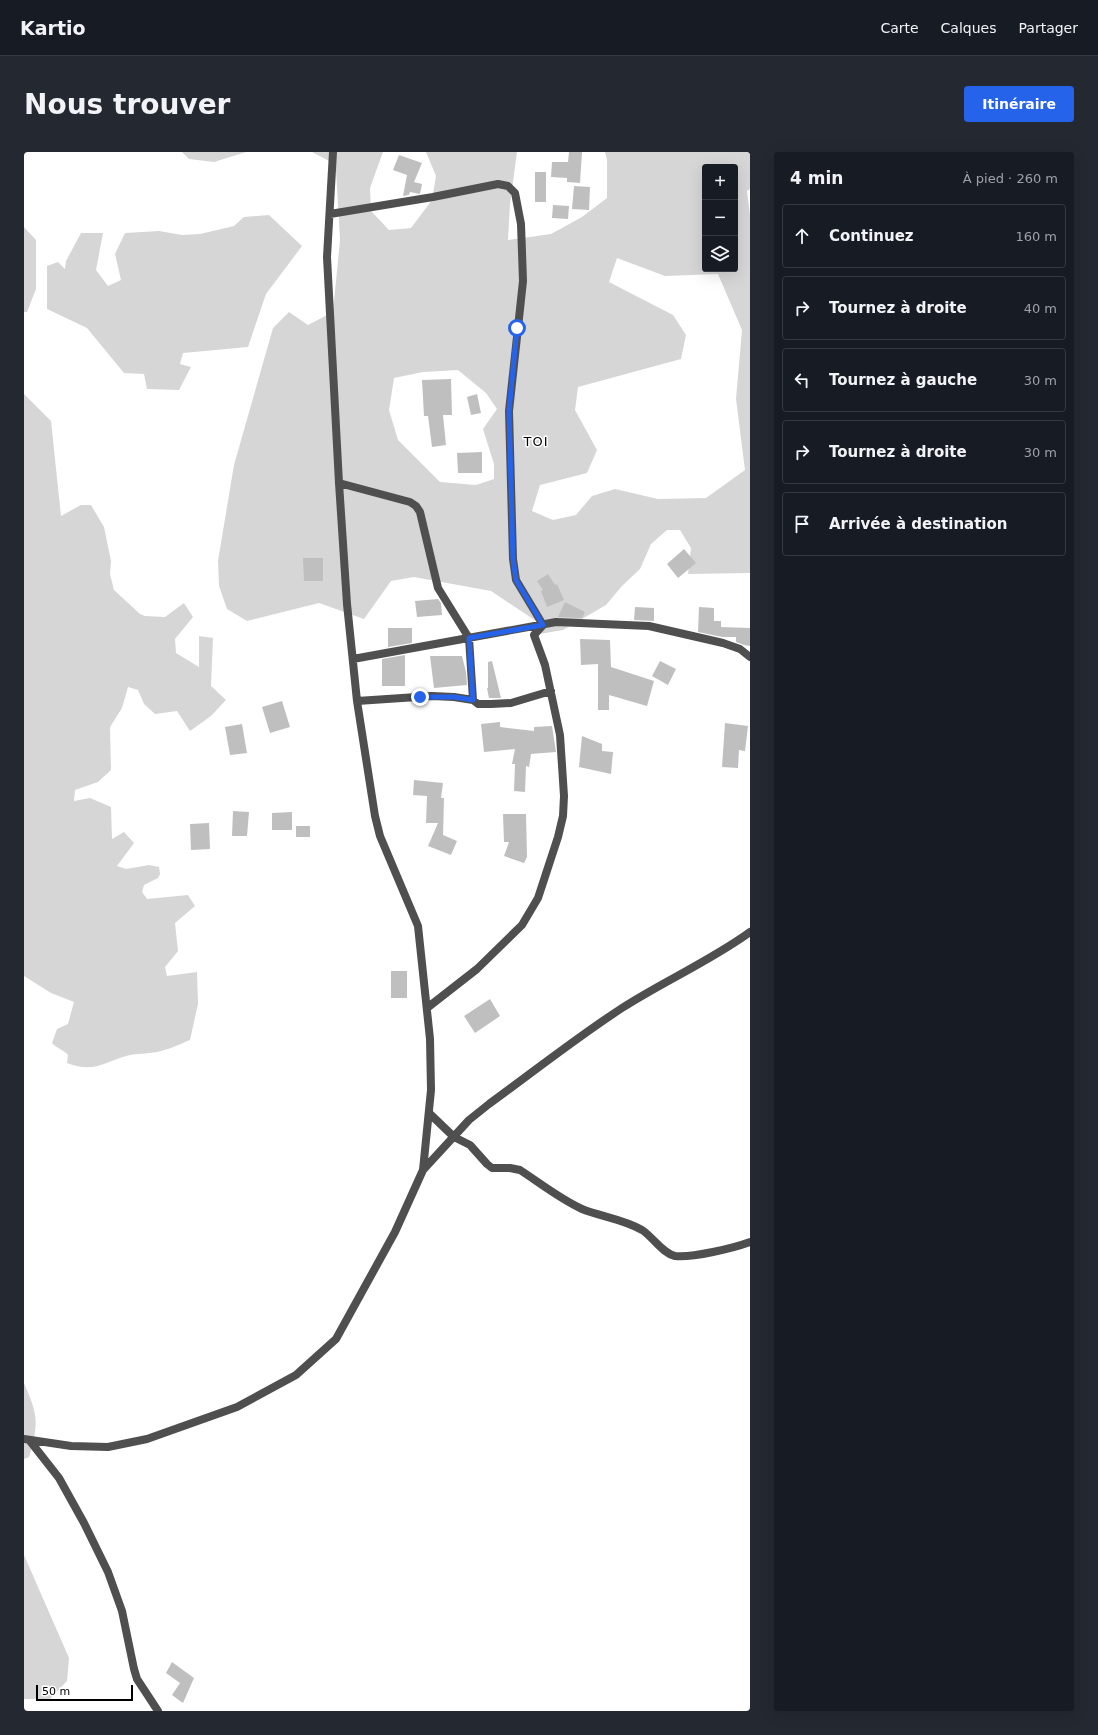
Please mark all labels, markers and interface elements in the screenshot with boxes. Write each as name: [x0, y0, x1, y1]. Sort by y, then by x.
text: Kartio: [20, 17, 86, 39]
text: Carte: [880, 20, 919, 36]
text: Calques: [941, 20, 997, 36]
text: Partager: [1019, 20, 1078, 36]
button: Itinéraire: [964, 86, 1074, 122]
text: Nous trouver: [24, 88, 230, 121]
map controls: [702, 164, 738, 272]
button: +: [702, 164, 738, 200]
text: 4 min: [790, 168, 843, 188]
text: À pied · 260 m: [963, 171, 1058, 186]
button: −: [702, 200, 738, 236]
icon: ahead: [791, 225, 813, 247]
text: Continuez: [829, 227, 914, 245]
text: 160 m: [1015, 229, 1057, 244]
button: layers: [702, 236, 738, 272]
icon: right: [791, 297, 813, 319]
text: Tournez à droite: [829, 299, 967, 317]
text: 40 m: [1024, 301, 1057, 316]
route start: [508, 319, 526, 337]
icon: left: [791, 369, 813, 391]
text: Tournez à gauche: [829, 371, 977, 389]
text: 30 m: [1024, 373, 1057, 388]
district label: TOI: [522, 434, 549, 449]
icon: right: [791, 441, 813, 463]
text: Tournez à droite: [829, 443, 967, 461]
text: 30 m: [1024, 445, 1057, 460]
icon: arrive: [791, 513, 813, 535]
text: Arrivée à destination: [829, 515, 1007, 533]
route end: [411, 688, 429, 706]
scale bar: [36, 1683, 133, 1702]
text: 50 m: [42, 1685, 70, 1698]

